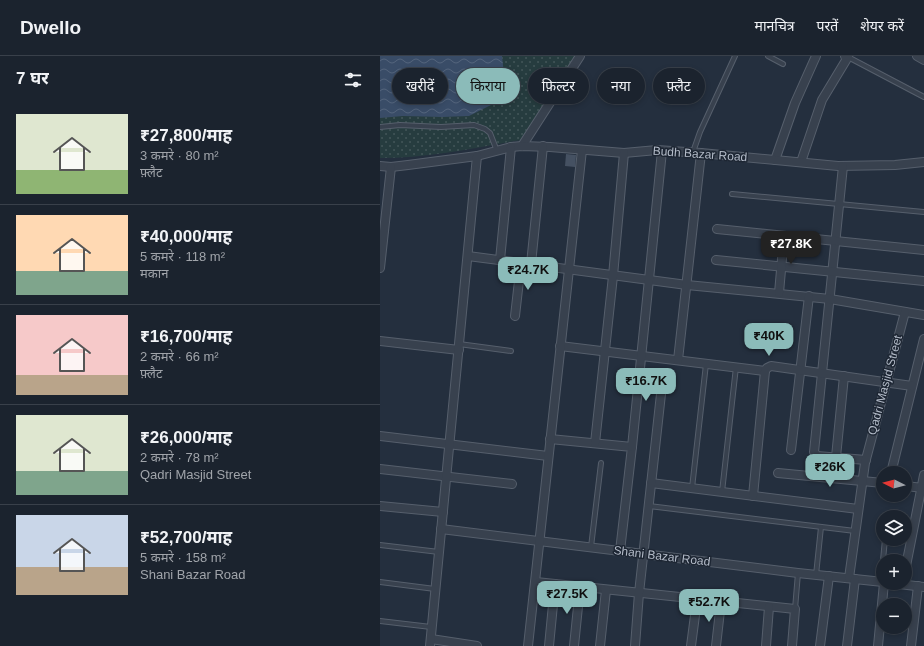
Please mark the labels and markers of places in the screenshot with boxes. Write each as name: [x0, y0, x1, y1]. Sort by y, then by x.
pin: ₹27.8K: [758, 231, 824, 265]
pin: ₹24.7K: [495, 257, 561, 291]
pin: ₹40K: [745, 323, 793, 357]
pin: ₹16.7K: [613, 368, 679, 402]
pin: ₹26K: [806, 454, 854, 488]
pin: ₹27.5K: [534, 581, 600, 615]
pin: ₹52.7K: [676, 589, 742, 623]

